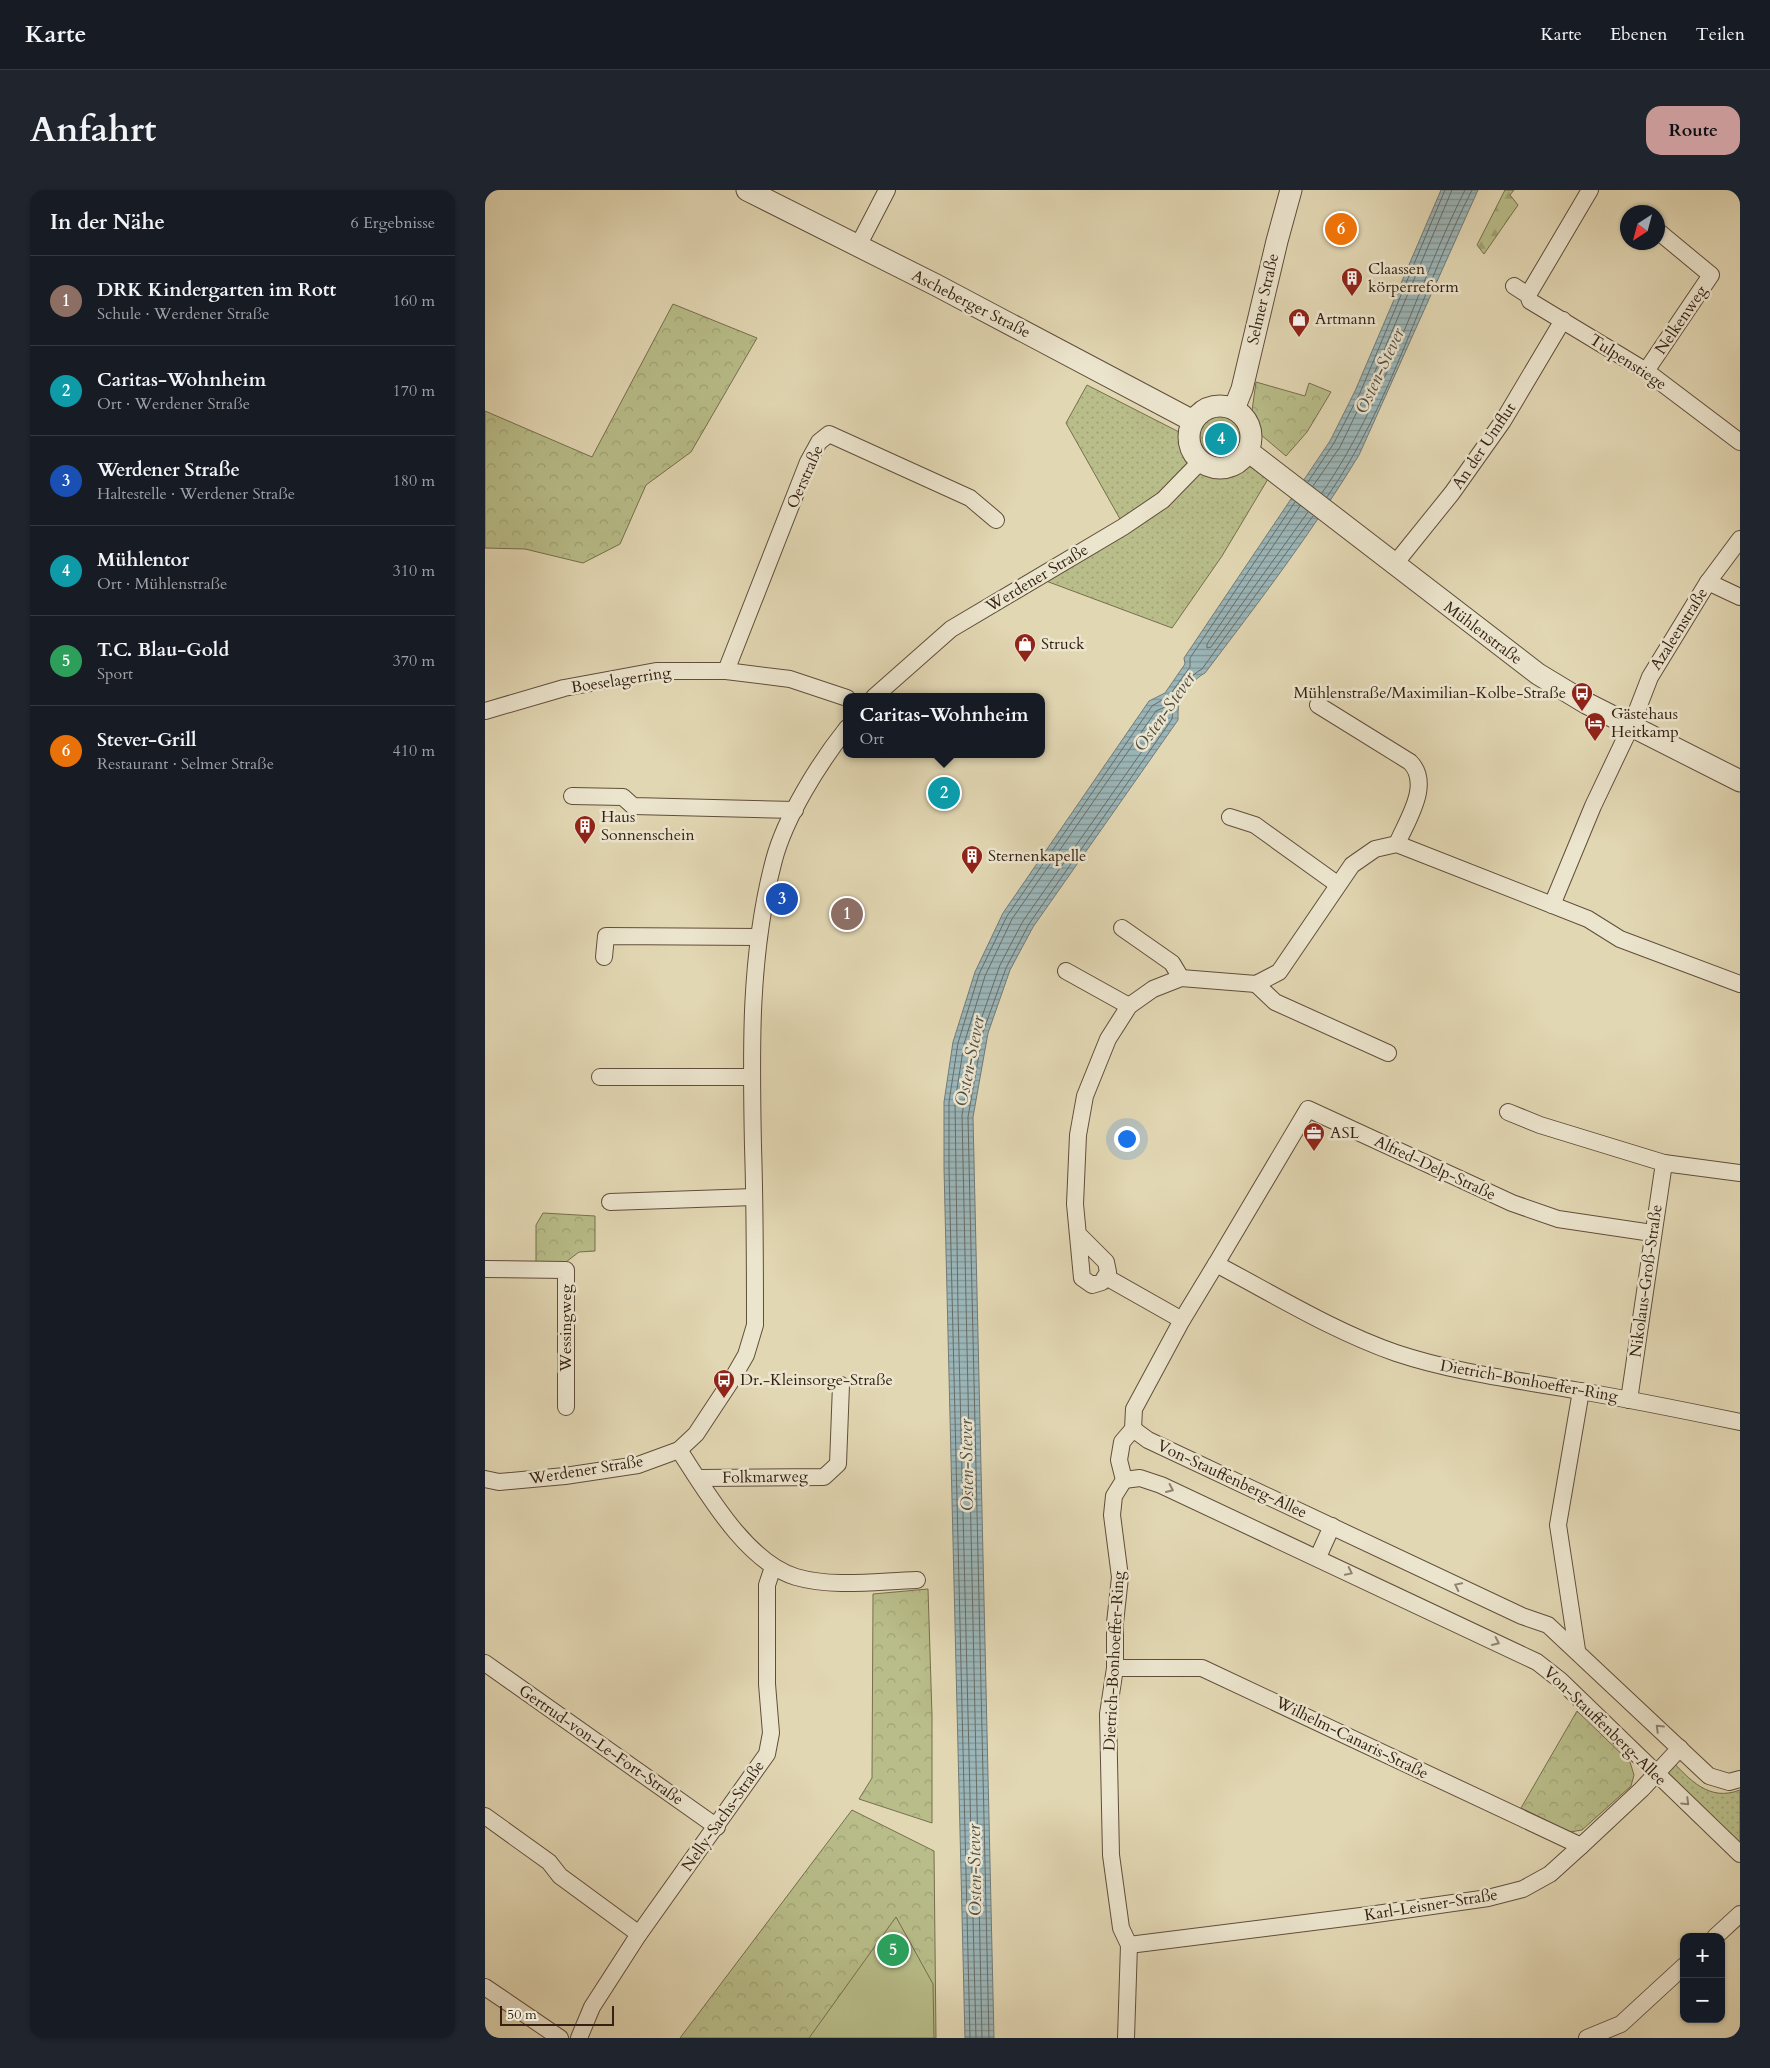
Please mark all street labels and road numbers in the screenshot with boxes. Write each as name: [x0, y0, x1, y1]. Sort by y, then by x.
street label: Selmer Straße: [1242, 251, 1284, 347]
street label: Ascheberger Straße: [908, 265, 1034, 343]
street label: Nelkenweg: [1650, 281, 1712, 359]
street label: Tulpenstiege: [1585, 329, 1671, 395]
street label: An der Umflut: [1447, 398, 1521, 494]
street label: Oerstraße: [781, 442, 829, 512]
street label: Werdener Straße: [981, 539, 1092, 618]
street label: Azaleenstraße: [1645, 584, 1713, 674]
street label: Mühlenstraße: [1439, 596, 1527, 670]
street label: Boeselagerring: [569, 661, 673, 699]
street label: Alfred-Delp-Straße: [1371, 1130, 1499, 1206]
street label: Nikolaus-Groß-Straße: [1624, 1203, 1668, 1359]
street label: Wessingweg: [555, 1284, 577, 1373]
street label: Dietrich-Bonhoeffer-Ring: [1438, 1355, 1620, 1407]
street label: Von-Stauffenberg-Allee: [1153, 1435, 1311, 1523]
street label: Werdener Straße: [526, 1450, 645, 1490]
street label: Folkmarweg: [722, 1465, 808, 1489]
street label: Dietrich-Bonhoeffer-Ring: [1098, 1570, 1130, 1752]
street label: Von-Stauffenberg-Allee: [1539, 1661, 1671, 1791]
street label: Gertrud-von-Le-Fort-Straße: [514, 1680, 688, 1810]
street label: Wilhelm-Canaris-Straße: [1271, 1691, 1432, 1785]
street label: Nelly-Sachs-Straße: [676, 1756, 770, 1876]
street label: Karl-Leisner-Straße: [1363, 1884, 1499, 1926]

